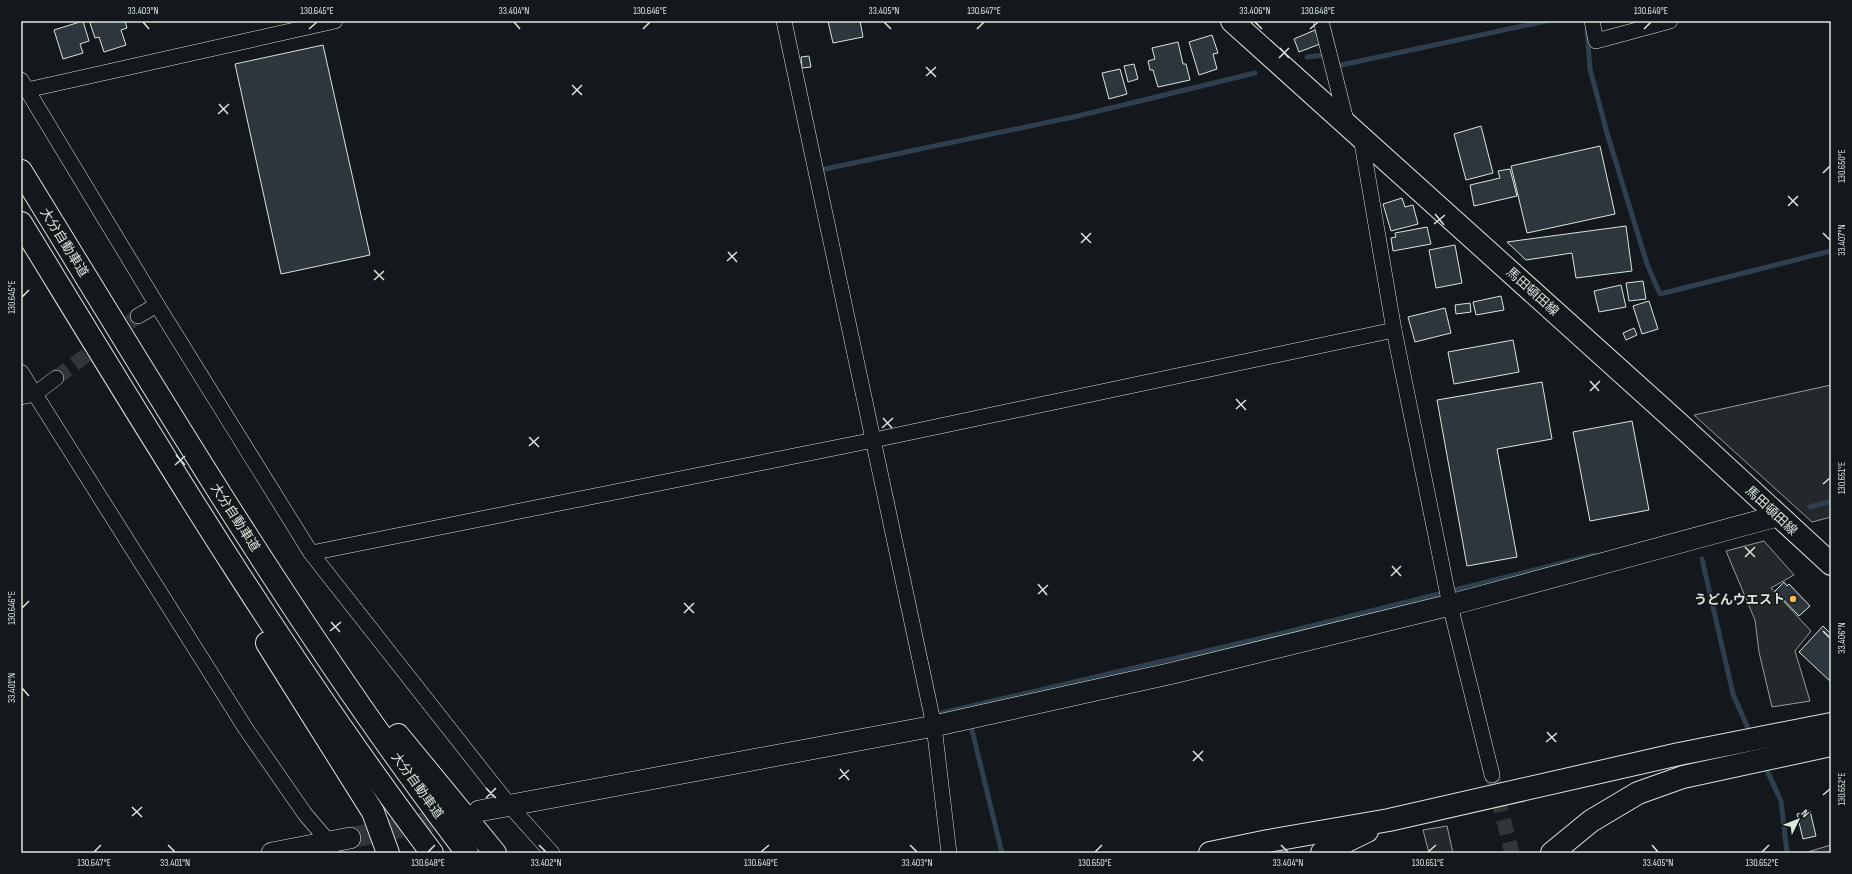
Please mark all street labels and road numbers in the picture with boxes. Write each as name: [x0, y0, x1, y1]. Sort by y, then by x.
street label: 大分自動車道: [37, 205, 92, 280]
street label: 馬田頓田線: [1503, 264, 1562, 319]
street label: 大分自動車道: [207, 480, 263, 555]
street label: 馬田頓田線: [1742, 483, 1801, 539]
street label: 大分自動車道: [388, 749, 447, 822]

